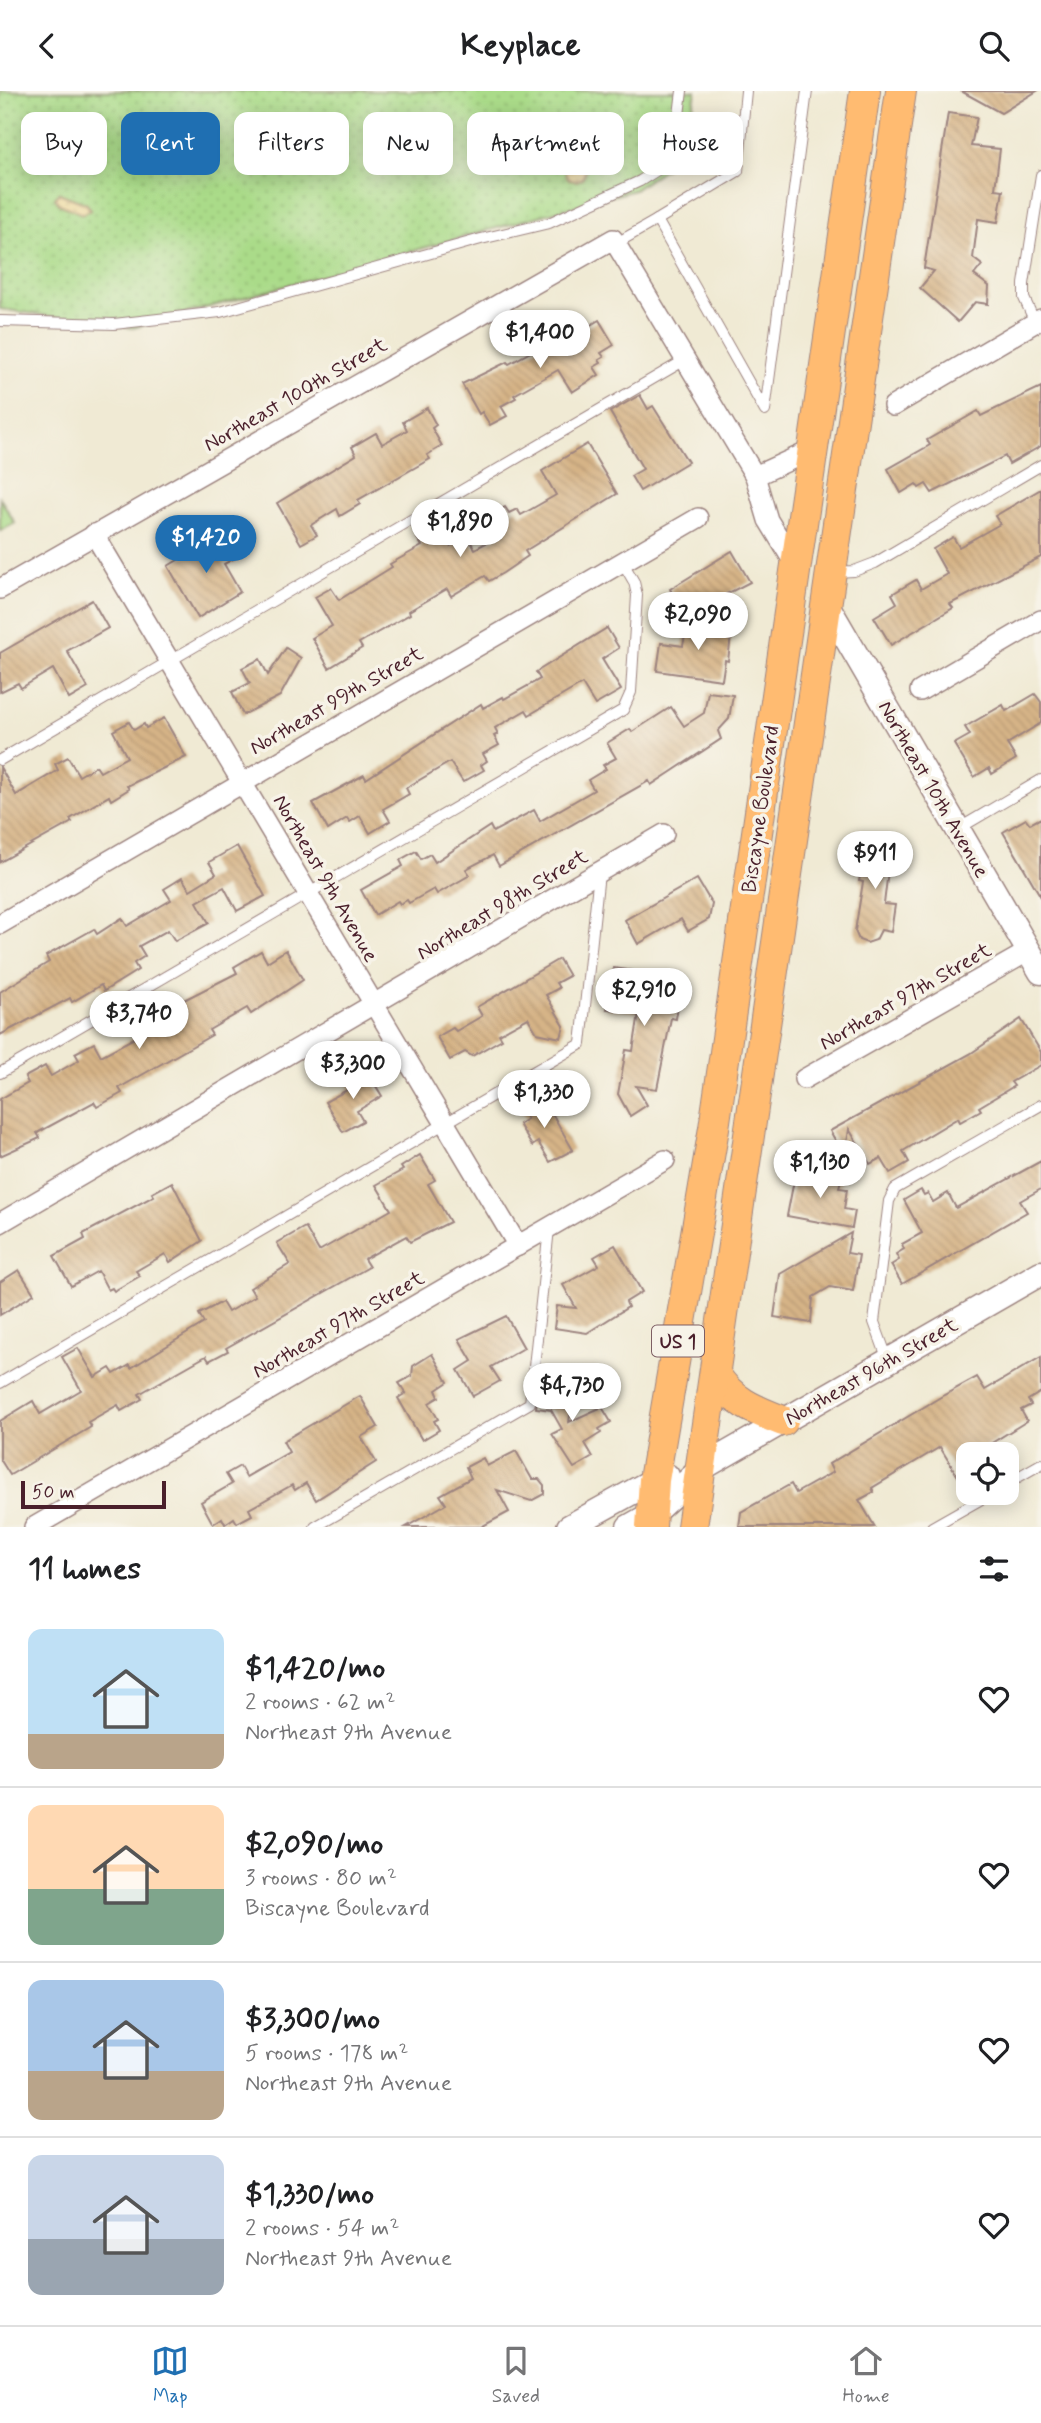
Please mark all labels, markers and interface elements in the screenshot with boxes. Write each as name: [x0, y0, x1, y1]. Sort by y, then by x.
text: Keyplace: [460, 25, 581, 67]
icon: back: [28, 27, 66, 65]
icon: search: [975, 27, 1013, 65]
chip: Buy: [21, 112, 107, 175]
chip: Rent: [121, 112, 220, 175]
chip: Filters: [234, 112, 349, 175]
chip: New: [363, 112, 453, 175]
chip: Apartment: [467, 112, 624, 175]
chip: House: [638, 112, 743, 175]
pin: $1,400: [483, 310, 597, 370]
text: $1,400: [505, 318, 575, 348]
street label: Northeast 100th Street: [199, 331, 393, 459]
pin: $1,890: [403, 499, 517, 559]
text: $1,890: [427, 507, 493, 537]
pin: $1,420: [149, 515, 263, 575]
text: $1,420: [171, 523, 241, 553]
pin: $2,090: [641, 593, 755, 652]
text: $2,090: [664, 600, 732, 630]
street label: Northeast 99th Street: [245, 639, 429, 762]
street label: Northeast 10th Avenue: [871, 696, 995, 883]
street label: Biscayne Boulevard: [735, 724, 787, 895]
street label: Northeast 9th Avenue: [266, 790, 385, 967]
pin: $911: [834, 831, 916, 891]
text: $911: [853, 839, 897, 869]
street label: Northeast 98th Street: [412, 842, 594, 967]
street label: Northeast 97th Street: [815, 936, 997, 1057]
pin: $2,910: [587, 969, 701, 1028]
text: $2,910: [611, 976, 677, 1006]
pin: $3,740: [82, 991, 196, 1051]
text: $3,740: [106, 999, 172, 1029]
pin: $3,300: [296, 1041, 410, 1101]
text: $3,300: [320, 1049, 386, 1079]
pin: $1,330: [487, 1070, 601, 1130]
text: $1,330: [514, 1078, 574, 1108]
pin: $1,130: [763, 1141, 877, 1200]
text: $1,130: [790, 1148, 850, 1178]
street label: Northeast 97th Street: [248, 1264, 430, 1385]
street label: Northeast 96th Street: [780, 1311, 963, 1433]
road number: US 1: [652, 1325, 704, 1357]
pin: $4,730: [515, 1363, 629, 1423]
text: $4,730: [539, 1371, 605, 1401]
map controls: [956, 1442, 1019, 1505]
button: locate: [956, 1442, 1019, 1505]
scale bar: [21, 1478, 166, 1510]
text: 50 m: [32, 1480, 75, 1505]
text: 11 homes: [28, 1550, 141, 1589]
icon: filters: [975, 1550, 1013, 1588]
text: $1,420/mo: [245, 1649, 385, 1688]
icon: home: [84, 1657, 168, 1741]
icon: heart: [975, 1680, 1013, 1718]
text: 2 rooms · 62 m²: [245, 1688, 396, 1718]
text: Northeast 9th Avenue: [245, 1718, 452, 1748]
text: $2,090/mo: [245, 1825, 383, 1864]
icon: home: [84, 1833, 168, 1917]
icon: heart: [975, 1856, 1013, 1894]
text: 3 rooms · 80 m²: [245, 1864, 397, 1894]
text: Biscayne Boulevard: [245, 1894, 430, 1924]
text: $3,300/mo: [245, 2000, 380, 2039]
icon: home: [84, 2008, 168, 2092]
icon: heart: [975, 2031, 1013, 2069]
text: 5 rooms · 178 m²: [245, 2039, 408, 2069]
text: Northeast 9th Avenue: [245, 2069, 452, 2099]
text: $1,330/mo: [245, 2175, 374, 2214]
icon: home: [84, 2183, 168, 2267]
icon: heart: [975, 2206, 1013, 2244]
text: 2 rooms · 54 m²: [245, 2214, 399, 2244]
text: Northeast 9th Avenue: [245, 2244, 452, 2274]
tab: Map: [151, 2342, 189, 2409]
tab: Saved: [492, 2342, 540, 2409]
tab: Home: [842, 2342, 890, 2409]

